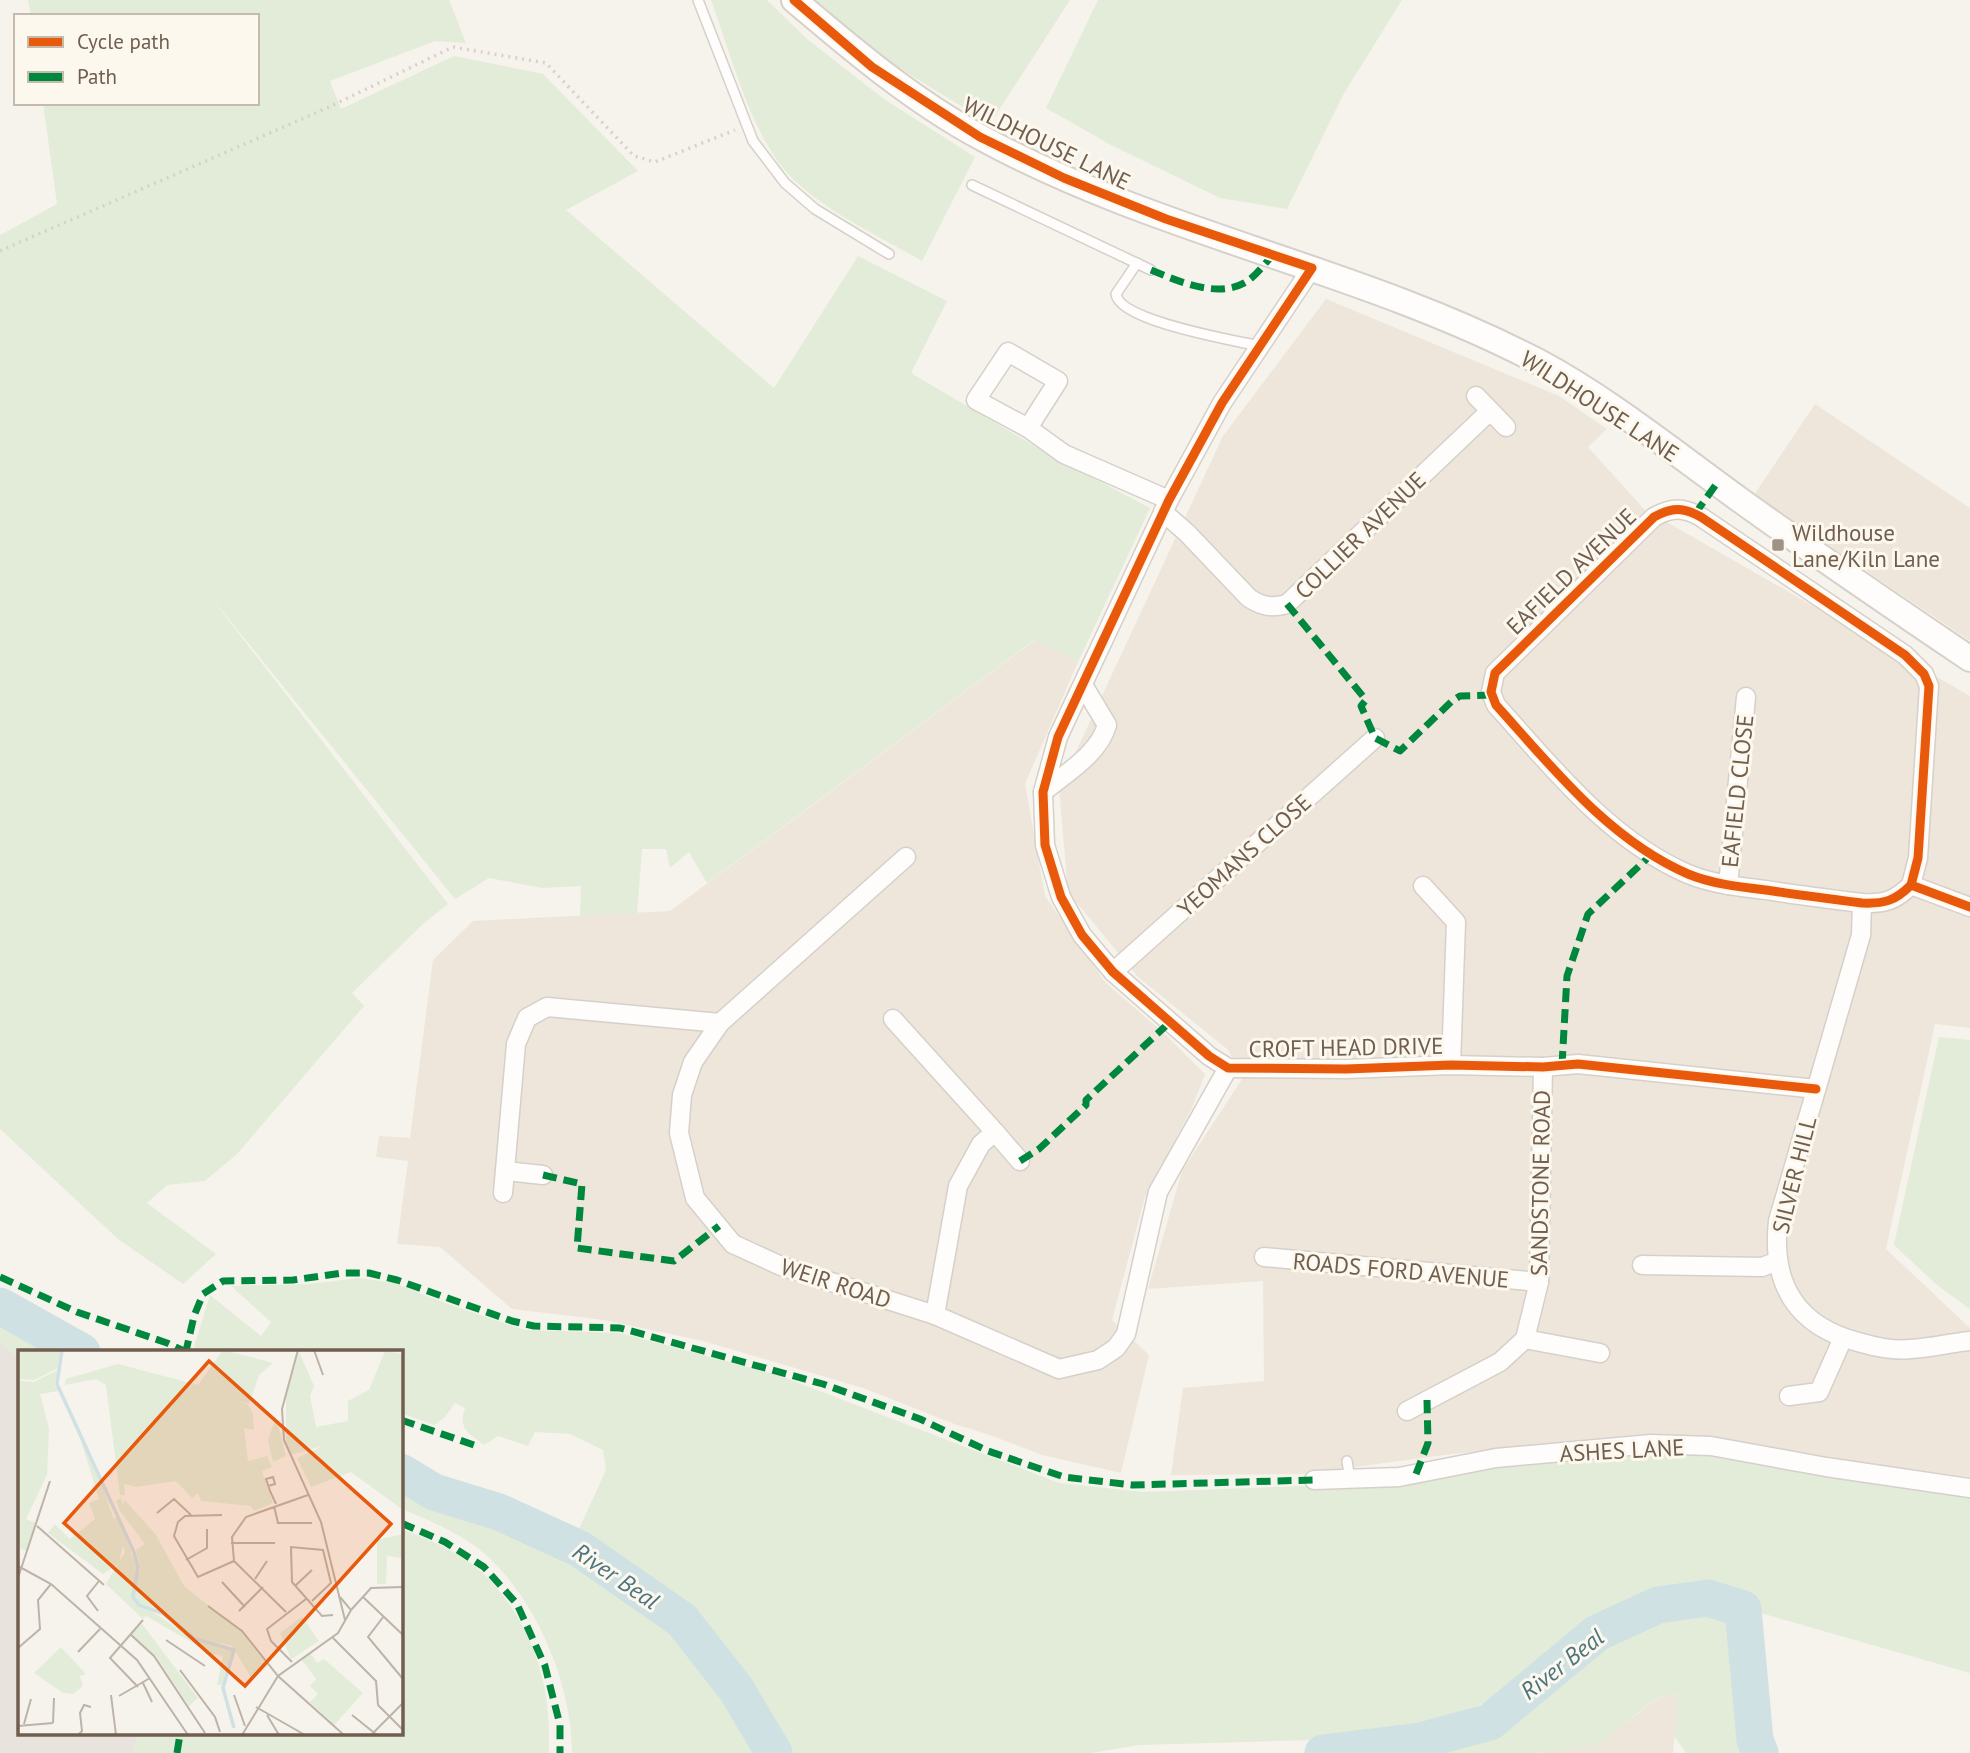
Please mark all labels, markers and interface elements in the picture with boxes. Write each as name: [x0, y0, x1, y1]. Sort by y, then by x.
legend: [14, 14, 259, 105]
text: Cycle path: [77, 28, 170, 55]
text: Path: [77, 63, 117, 90]
street label: WILDHOUSE LANE: [958, 90, 1136, 196]
street label: WILDHOUSE LANE: [1515, 344, 1685, 468]
street label: COLLIER AVENUE: [1289, 465, 1431, 605]
street label: EAFIELD AVENUE: [1500, 502, 1642, 640]
place label: Wildhouse Lane/Kiln Lane: [1792, 518, 1940, 573]
marker: Wildhouse Lane/Kiln Lane: [1770, 537, 1786, 553]
street label: EAFIELD CLOSE: [1715, 713, 1759, 869]
street label: YEOMANS CLOSE: [1171, 787, 1317, 923]
street label: CROFT HEAD DRIVE: [1248, 1031, 1444, 1063]
street label: SANDSTONE ROAD: [1524, 1090, 1556, 1276]
street label: SILVER HILL: [1765, 1113, 1823, 1237]
street label: ROADS FORD AVENUE: [1292, 1246, 1510, 1294]
street label: WEIR ROAD: [777, 1252, 895, 1314]
inset map: [18, 1350, 402, 1736]
street label: ASHES LANE: [1559, 1432, 1685, 1468]
water label: River Beal: [567, 1536, 666, 1616]
water label: River Beal: [1514, 1621, 1610, 1706]

